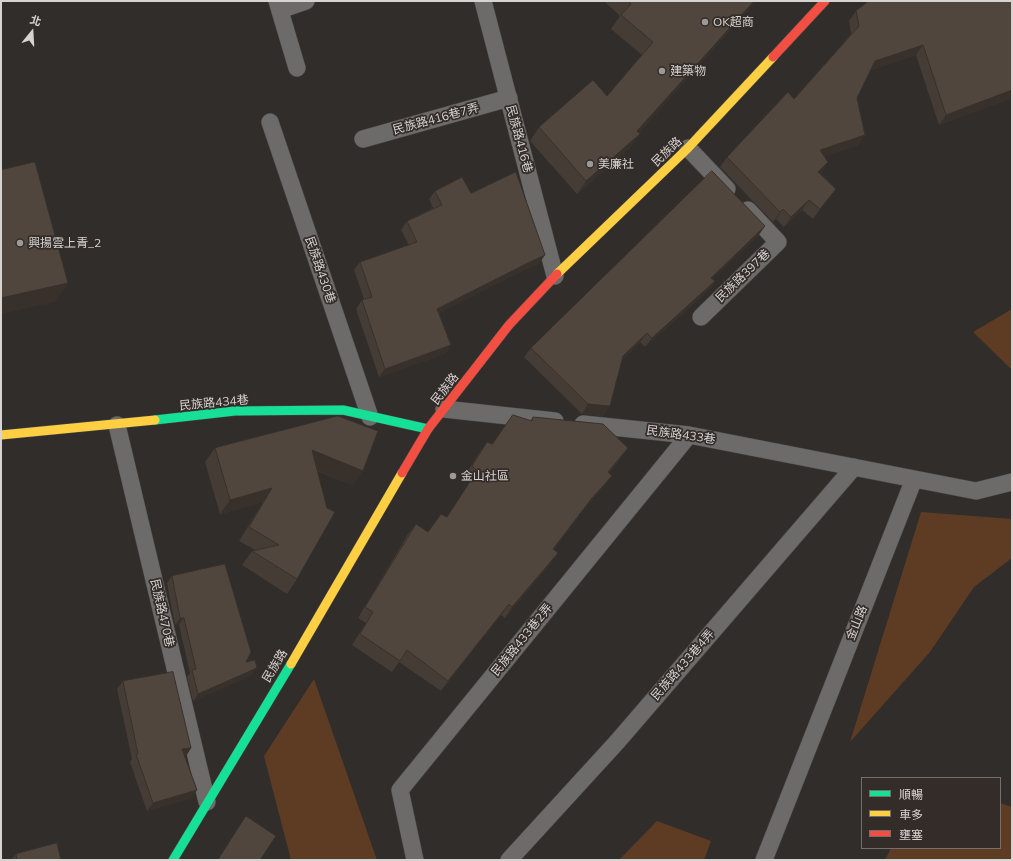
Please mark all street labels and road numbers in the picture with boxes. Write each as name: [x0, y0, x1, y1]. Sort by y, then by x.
street label: 民族路416巷7弄: [391, 101, 481, 137]
street label: 民族路416巷: [503, 104, 535, 174]
street label: 民族路: [649, 134, 685, 170]
street label: 民族路430巷: [302, 235, 338, 305]
street label: 民族路397巷: [713, 247, 773, 305]
street label: 民族路: [428, 370, 462, 408]
street label: 民族路434巷: [179, 393, 249, 413]
street label: 民族路433巷: [646, 423, 716, 447]
street label: 民族路470巷: [147, 577, 177, 649]
street label: 民族路433巷2弄: [488, 601, 556, 679]
street label: 金山路: [844, 604, 870, 642]
street label: 民族路433巷4弄: [648, 627, 718, 703]
street label: 民族路: [260, 647, 290, 685]

